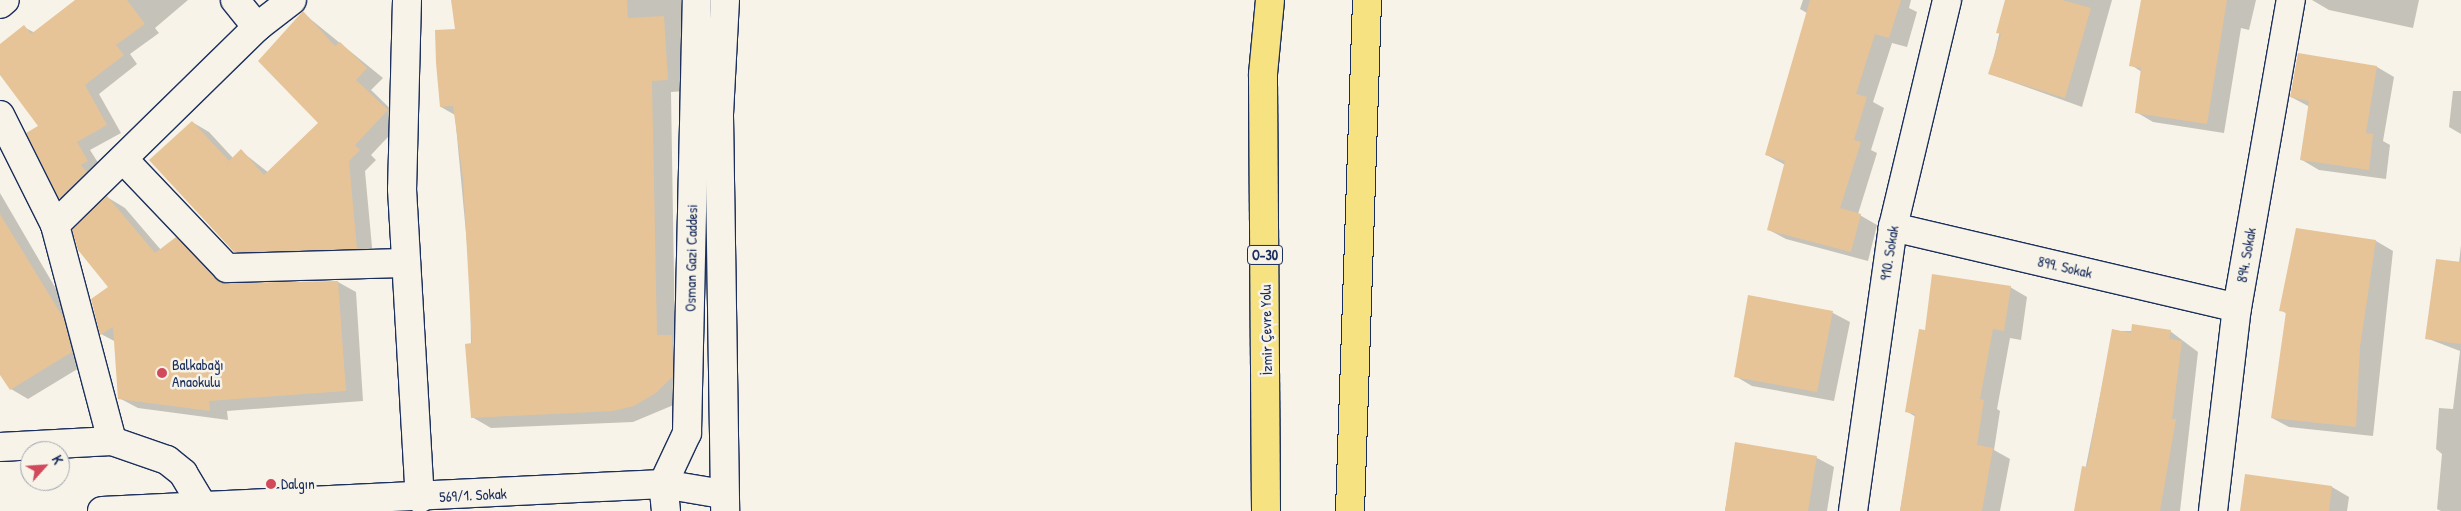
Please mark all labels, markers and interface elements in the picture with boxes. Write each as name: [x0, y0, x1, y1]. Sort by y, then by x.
street label: Osman Gazi Caddesi: [681, 204, 701, 312]
street label: 910. Sokak: [1876, 224, 1902, 282]
street label: 894. Sokak: [2232, 226, 2260, 284]
road number: O-30: [1246, 244, 1284, 266]
street label: 899. Sokak: [2036, 252, 2094, 282]
street label: İzmir Çevre Yolu: [1256, 284, 1276, 376]
place label: Balkabağı Anaokulu: [172, 355, 224, 390]
marker: Balkabağı Anaokulu: [156, 367, 168, 379]
north arrow: [20, 441, 70, 491]
text: K: [48, 452, 68, 467]
place label: Dalgın: [281, 475, 315, 493]
marker: Dalgın: [265, 478, 277, 490]
street label: 569/1. Sokak: [439, 484, 507, 506]

